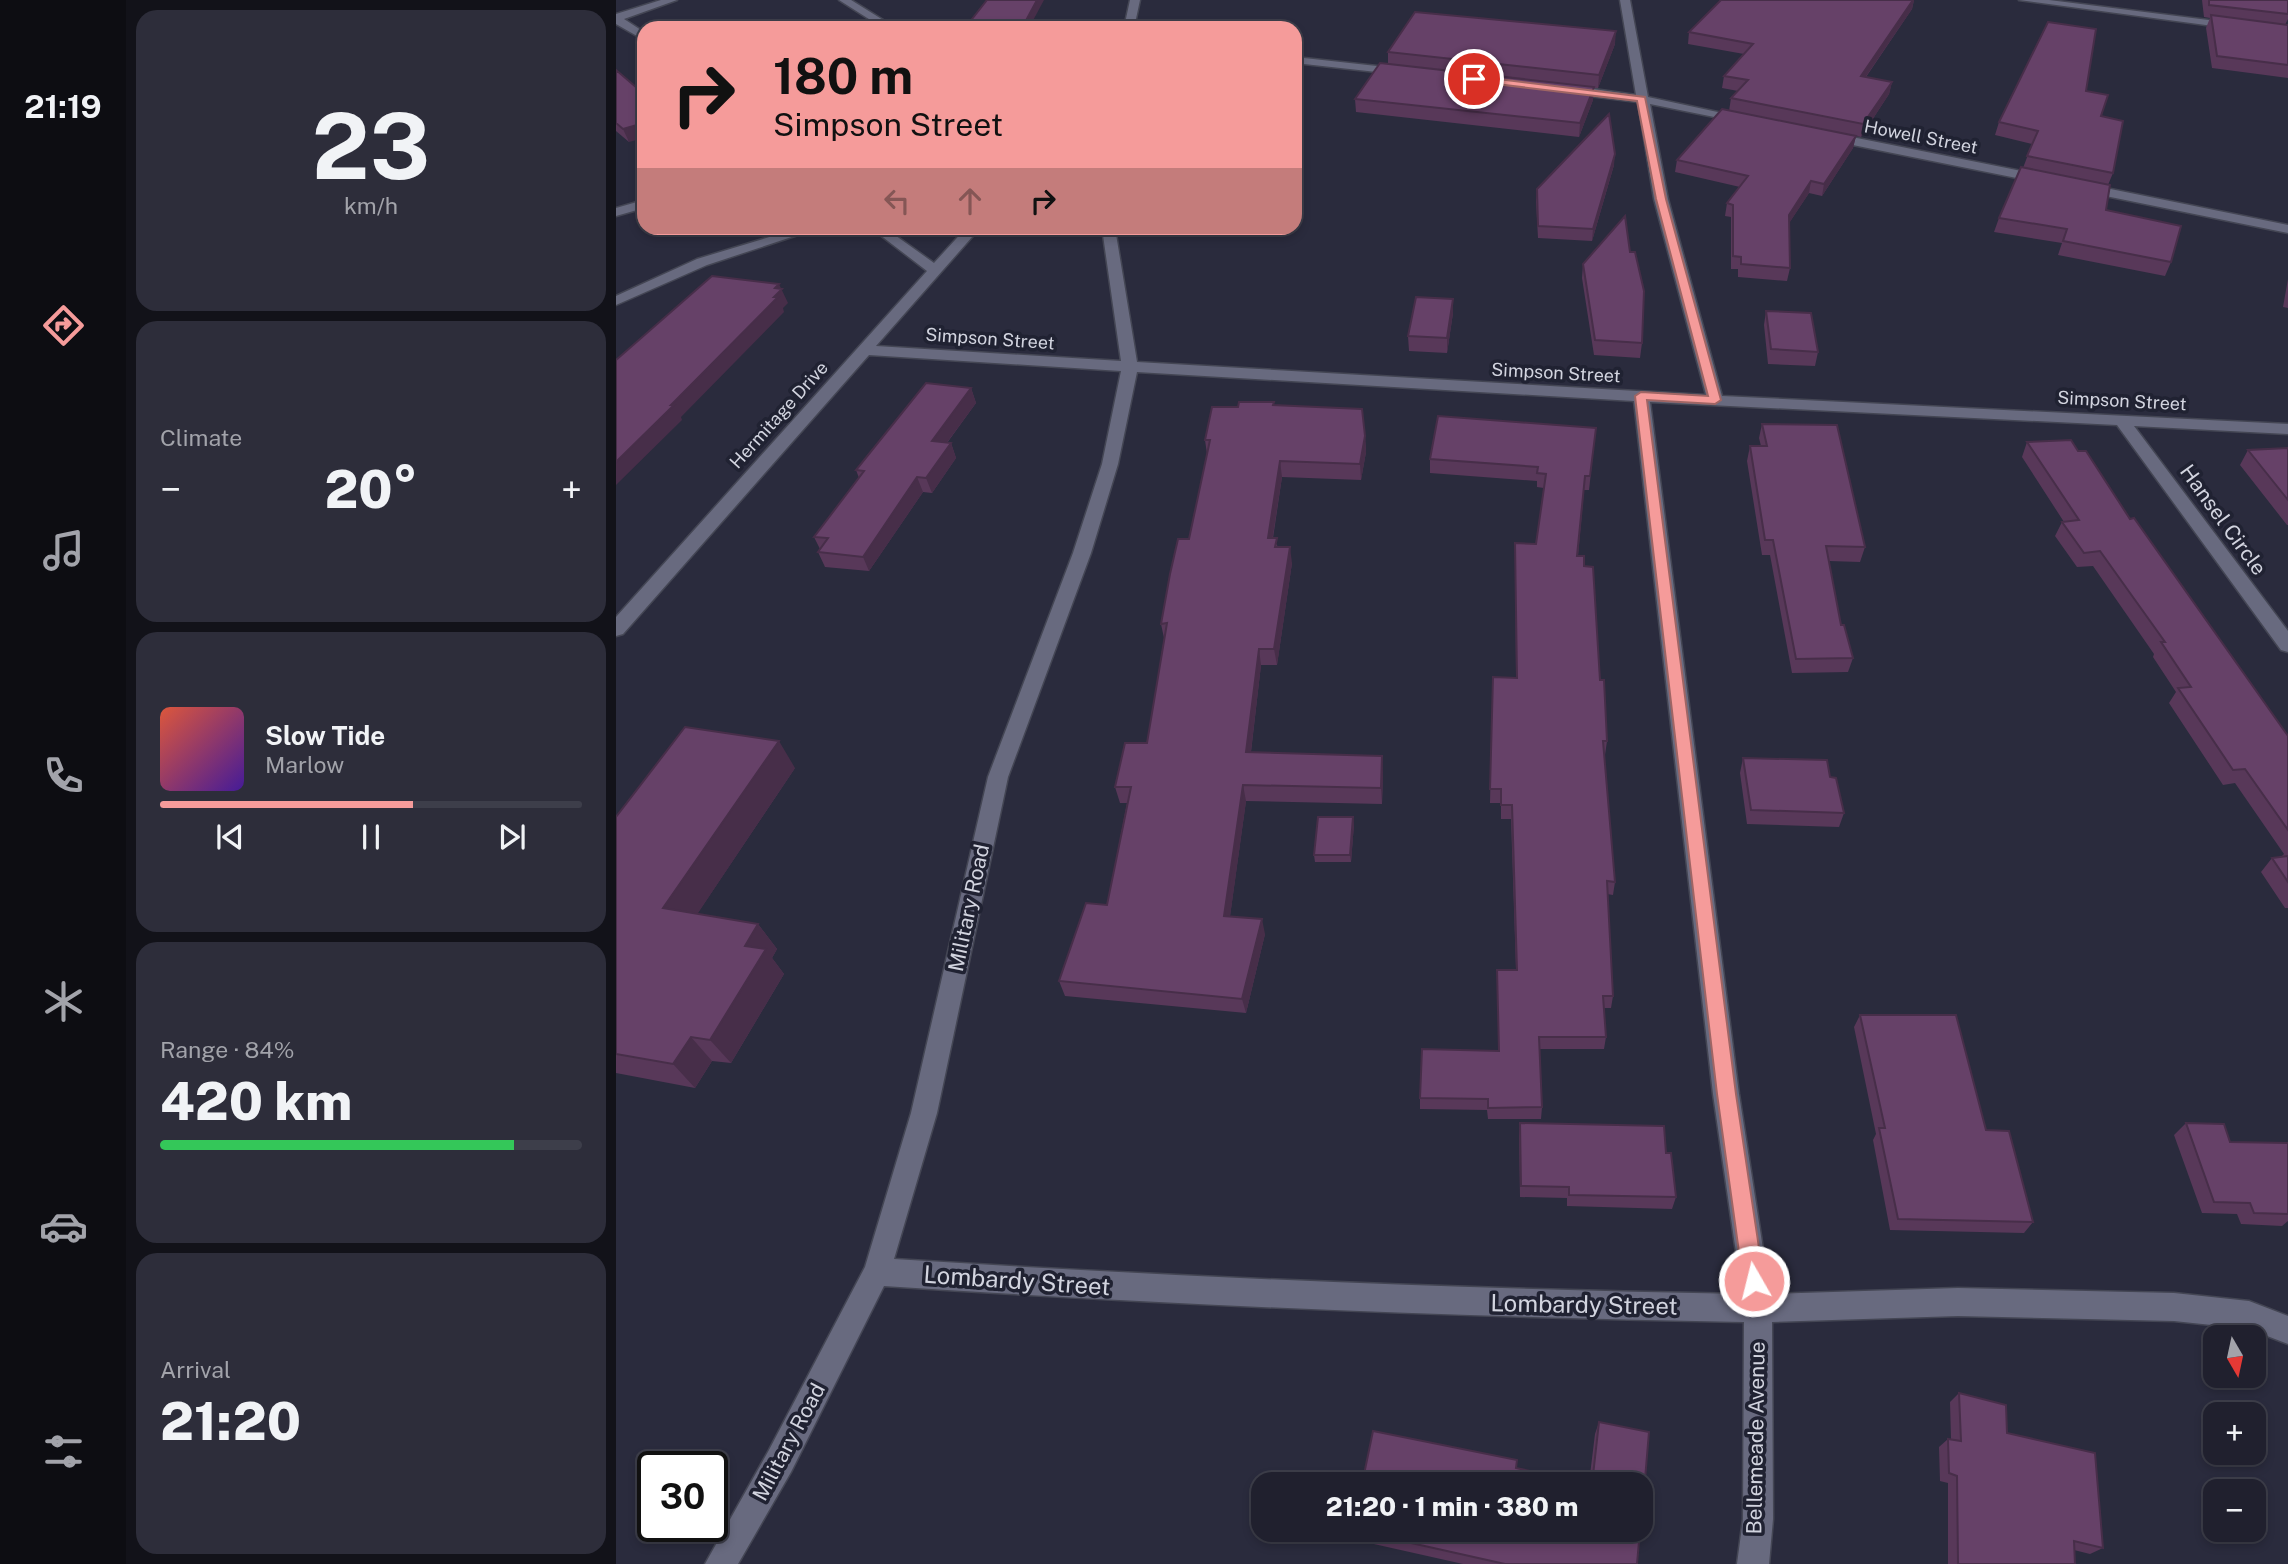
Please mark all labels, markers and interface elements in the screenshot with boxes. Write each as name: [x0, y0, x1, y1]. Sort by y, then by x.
text: 180 m: [773, 47, 913, 105]
icon: right: [658, 49, 749, 140]
pin: [1444, 49, 1504, 109]
icon: arrive: [1455, 60, 1493, 98]
text: 21:19: [24, 88, 102, 125]
text: 23: [312, 93, 430, 199]
text: Simpson Street: [773, 106, 1003, 143]
street label: Howell Street: [1862, 115, 1980, 158]
icon: left: [878, 182, 916, 220]
icon: ahead: [951, 182, 989, 220]
icon: right: [1024, 182, 1062, 220]
text: km/h: [344, 192, 398, 219]
icon: directions: [39, 301, 88, 350]
street label: Simpson Street: [925, 324, 1055, 353]
street label: Hermitage Drive: [725, 357, 832, 472]
street label: Simpson Street: [1491, 359, 1621, 386]
street label: Simpson Street: [2057, 387, 2187, 414]
text: Climate: [160, 424, 242, 451]
text: 20°: [324, 459, 418, 520]
street label: Hansel Circle: [2175, 460, 2272, 580]
text: −: [160, 467, 181, 512]
text: +: [561, 467, 582, 512]
icon: music: [39, 526, 88, 575]
text: Slow Tide: [265, 720, 385, 751]
icon: phone: [39, 751, 88, 800]
text: Marlow: [265, 751, 344, 778]
icon: previous: [211, 818, 249, 856]
icon: pause: [352, 818, 390, 856]
icon: next: [493, 818, 531, 856]
street label: Military Road: [943, 842, 994, 974]
icon: climate: [39, 977, 88, 1026]
text: Range · 84%: [160, 1036, 295, 1063]
text: 420 km: [160, 1071, 352, 1132]
icon: car: [39, 1202, 88, 1251]
position arrow: [1717, 1244, 1791, 1318]
street label: Lombardy Street: [923, 1260, 1111, 1301]
street label: Lombardy Street: [1490, 1288, 1678, 1320]
north arrow: [2203, 1325, 2266, 1388]
map controls: [2203, 1325, 2266, 1542]
street label: Bellemeade Avenue: [1741, 1341, 1770, 1535]
text: Arrival: [160, 1356, 231, 1383]
street label: Military Road: [747, 1379, 830, 1505]
text: 21:20: [160, 1391, 301, 1452]
button: +: [2203, 1402, 2266, 1465]
icon: filters: [39, 1427, 88, 1476]
speed limit sign: 30: [637, 1451, 728, 1542]
button: −: [2203, 1479, 2266, 1542]
text: 21:20 · 1 min · 380 m: [1326, 1491, 1578, 1522]

